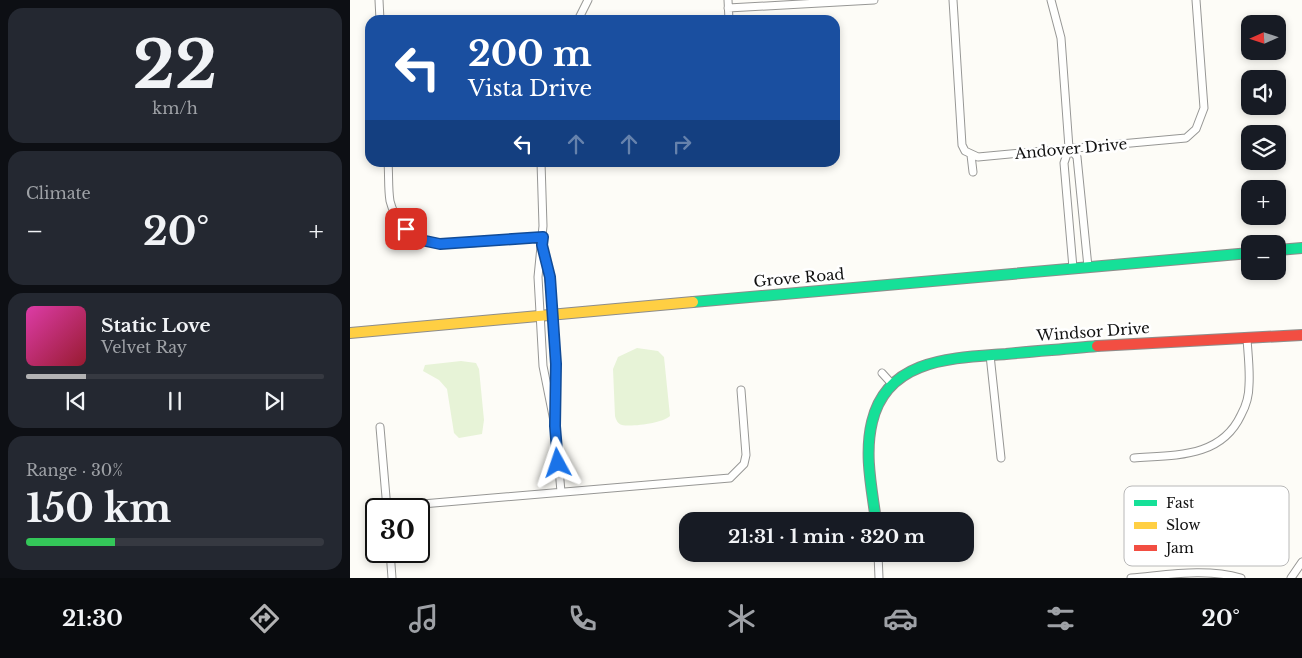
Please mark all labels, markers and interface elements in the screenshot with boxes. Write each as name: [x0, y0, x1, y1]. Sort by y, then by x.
north arrow: [1241, 15, 1286, 60]
map controls: [1241, 15, 1286, 280]
text: 22: [133, 25, 217, 106]
text: 200 m: [468, 32, 592, 75]
icon: left: [385, 35, 450, 100]
button: sound: [1241, 70, 1286, 115]
text: Vista Drive: [468, 75, 592, 102]
text: km/h: [152, 98, 198, 118]
button: layers: [1241, 125, 1286, 170]
icon: left: [509, 130, 537, 158]
icon: ahead: [562, 130, 590, 158]
icon: ahead: [615, 130, 643, 158]
icon: right: [668, 130, 696, 158]
street label: Andover Drive: [1013, 134, 1128, 163]
button: +: [1241, 180, 1286, 225]
text: Climate: [26, 183, 91, 203]
text: 20°: [143, 208, 209, 255]
pin: [385, 208, 427, 250]
text: −: [26, 214, 44, 249]
text: +: [309, 214, 324, 249]
icon: arrive: [392, 215, 420, 243]
button: −: [1241, 235, 1286, 280]
street label: Grove Road: [753, 264, 845, 291]
text: Static Love: [101, 314, 211, 337]
street label: Windsor Drive: [1035, 318, 1150, 345]
text: Velvet Ray: [101, 337, 187, 357]
icon: previous: [62, 387, 90, 415]
icon: pause: [161, 387, 189, 415]
icon: next: [260, 387, 288, 415]
position arrow: [531, 436, 583, 488]
text: Range · 30%: [26, 460, 123, 480]
text: 150 km: [26, 485, 171, 532]
legend: [1124, 486, 1289, 566]
text: Fast: [1166, 494, 1195, 512]
speed limit sign: 30: [365, 498, 430, 563]
text: Slow: [1166, 516, 1200, 534]
text: 21:31 · 1 min · 320 m: [728, 525, 925, 548]
text: Jam: [1164, 539, 1194, 557]
icon: directions: [247, 601, 282, 636]
icon: music: [406, 601, 441, 636]
icon: phone: [565, 601, 600, 636]
icon: climate: [724, 601, 759, 636]
icon: car: [883, 601, 918, 636]
icon: filters: [1043, 601, 1078, 636]
text: 21:30: [62, 605, 123, 632]
text: 20°: [1202, 605, 1240, 632]

